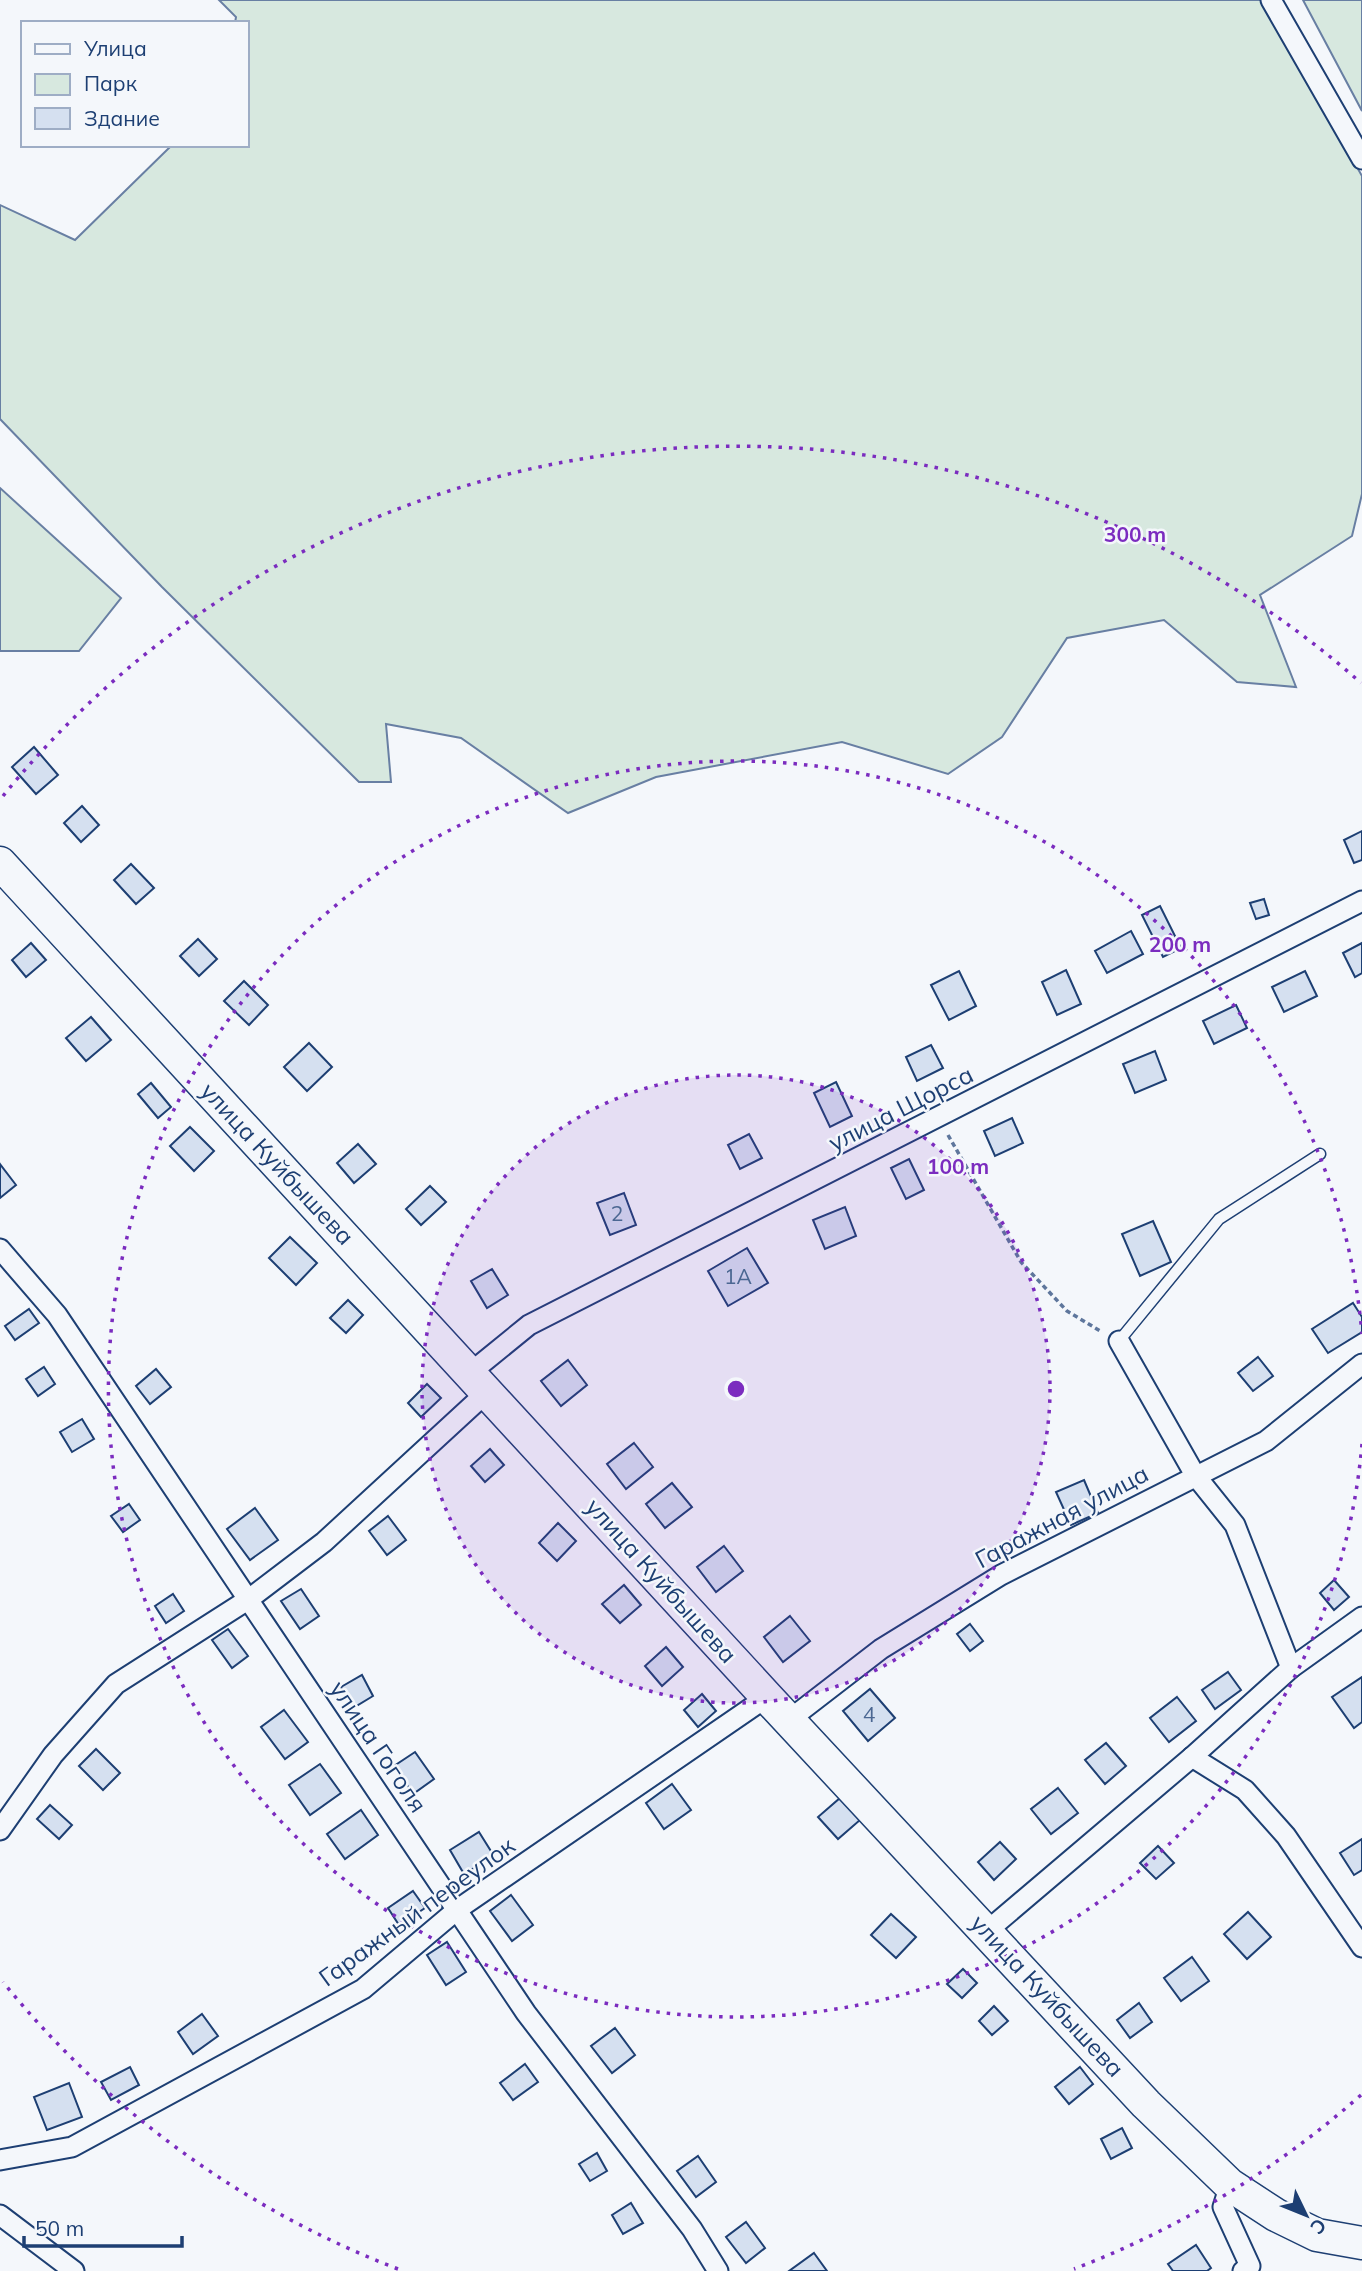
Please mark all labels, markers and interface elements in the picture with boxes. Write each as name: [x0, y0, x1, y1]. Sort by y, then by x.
legend: [21, 21, 248, 147]
text: Улица: [83, 35, 147, 61]
text: Парк: [84, 70, 138, 96]
text: Здание: [84, 105, 160, 131]
text: 300 m: [1104, 521, 1166, 547]
text: 200 m: [1149, 931, 1211, 957]
street label: улица Щорса: [823, 1059, 978, 1157]
street label: улица Куйбышева: [195, 1076, 361, 1251]
text: 100 m: [927, 1153, 989, 1179]
house number: 2: [611, 1200, 623, 1226]
house number: 1А: [724, 1263, 753, 1289]
centre of rings: [724, 1377, 748, 1401]
street label: Гаражная улица: [970, 1458, 1153, 1574]
street label: улица Куйбышева: [580, 1492, 744, 1669]
street label: улица Гоголя: [324, 1675, 434, 1818]
house number: 4: [863, 1701, 876, 1727]
street label: Гаражный переулок: [313, 1830, 520, 1992]
street label: улица Куйбышева: [965, 1908, 1131, 2083]
north arrow: [1271, 2180, 1341, 2250]
scale bar: [24, 2204, 182, 2248]
text: С: [1305, 2214, 1332, 2240]
text: 50 m: [35, 2215, 84, 2241]

